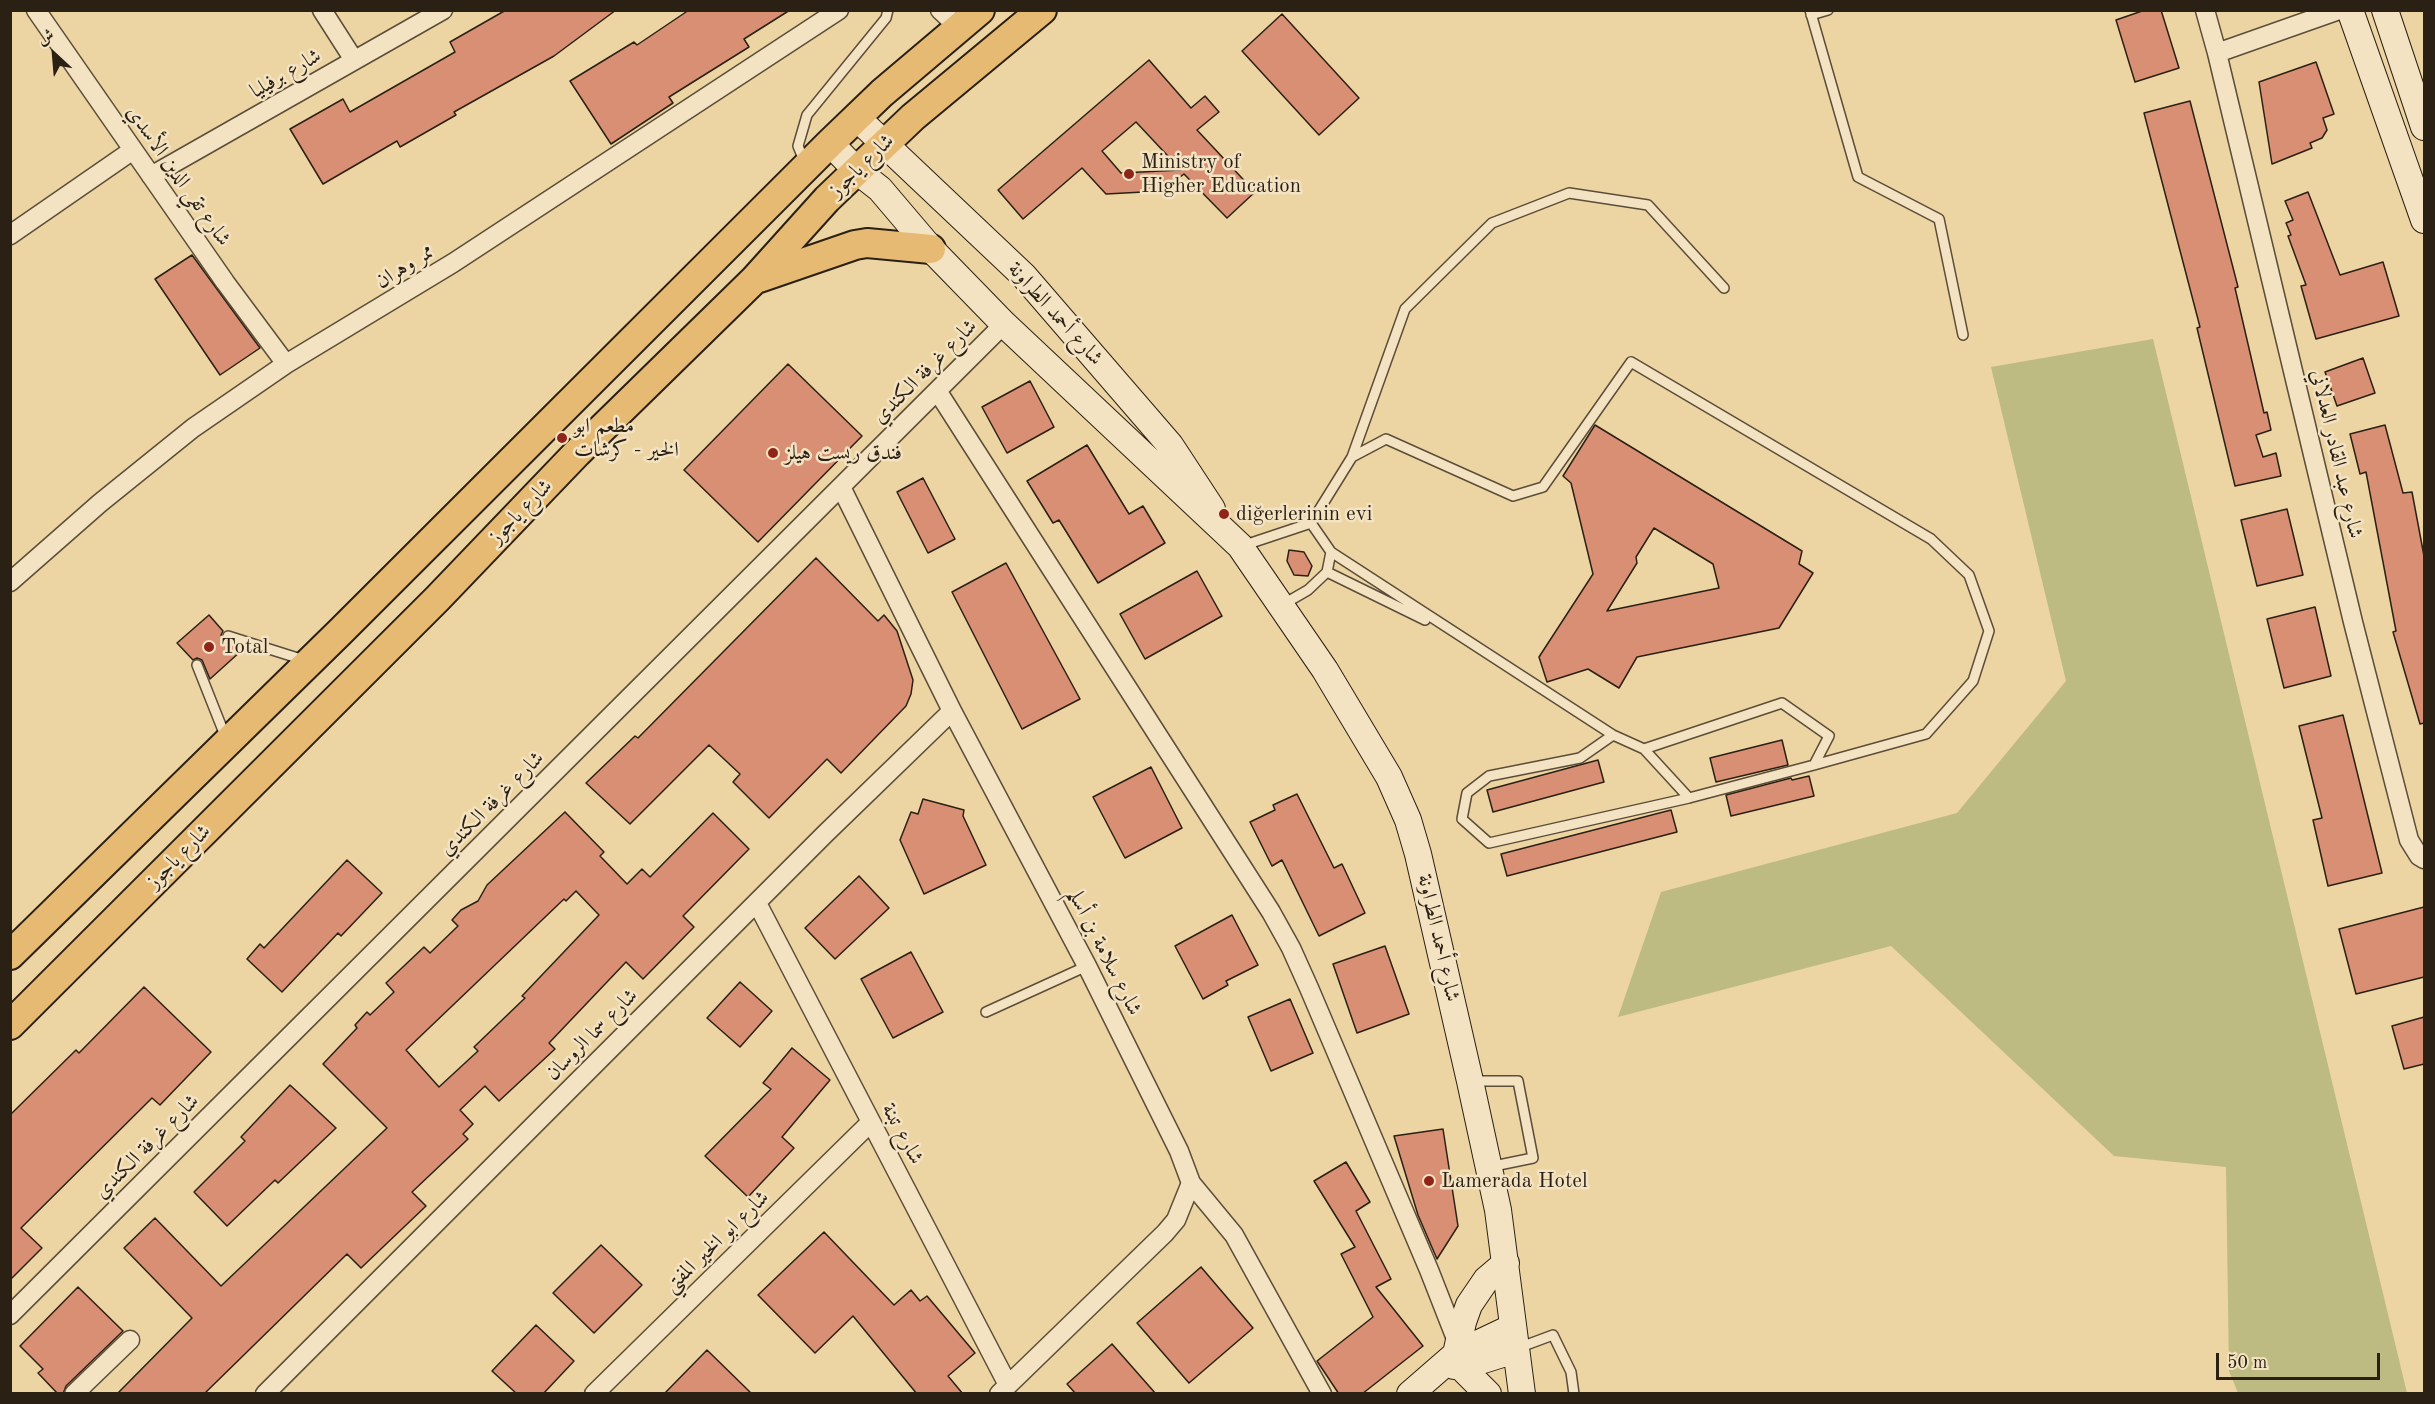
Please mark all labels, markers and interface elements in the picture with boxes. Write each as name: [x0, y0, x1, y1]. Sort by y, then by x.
north arrow: [24, 24, 84, 84]
text: ش: [35, 27, 57, 48]
street label: شارع برفيليا: [246, 44, 326, 104]
street label: شارع تقي الدين الأسدي: [120, 101, 236, 251]
street label: شارع ياجوز: [824, 129, 900, 203]
place label: Ministry of Higher Education: [1141, 149, 1301, 199]
marker: Ministry of Higher Education: [1122, 167, 1136, 181]
street label: ممر وهران: [371, 239, 439, 295]
street label: شارع أحمد الطراونة: [1002, 257, 1108, 371]
street label: شارع غرفة الكندي: [867, 314, 983, 430]
street label: شارع عبد القادر العدلاني: [2304, 367, 2368, 541]
place label: مطعم ابو الخير - كرشات: [574, 413, 679, 463]
marker: مطعم ابو الخير - كرشات: [555, 431, 569, 445]
place label: فندق ريست هيلز: [785, 440, 902, 466]
marker: فندق ريست هيلز: [766, 446, 780, 460]
street label: شارع ياجوز: [484, 474, 558, 550]
place label: diğerlerinin evi: [1236, 501, 1373, 527]
marker: diğerlerinin evi: [1217, 507, 1231, 521]
place label: Total: [221, 634, 268, 660]
marker: Total: [202, 640, 216, 654]
street label: شارع غرفة الكندي: [434, 746, 550, 862]
street label: شارع ياجوز: [142, 820, 216, 894]
street label: شارع أحمد الطراونة: [1411, 872, 1465, 1004]
street label: شارع سلامة بن أسلم: [1061, 884, 1147, 1020]
street label: شارع سما الروسان: [541, 984, 643, 1086]
street label: شارع غرفة الكندي: [89, 1089, 205, 1205]
street label: شارع تبنة: [875, 1099, 929, 1169]
place label: Lamerada Hotel: [1441, 1168, 1588, 1194]
marker: Lamerada Hotel: [1422, 1174, 1436, 1188]
street label: شارع ابو الخير المفتي: [659, 1186, 775, 1298]
scale bar: [2219, 1341, 2382, 1379]
text: 50 m: [2227, 1354, 2267, 1372]

